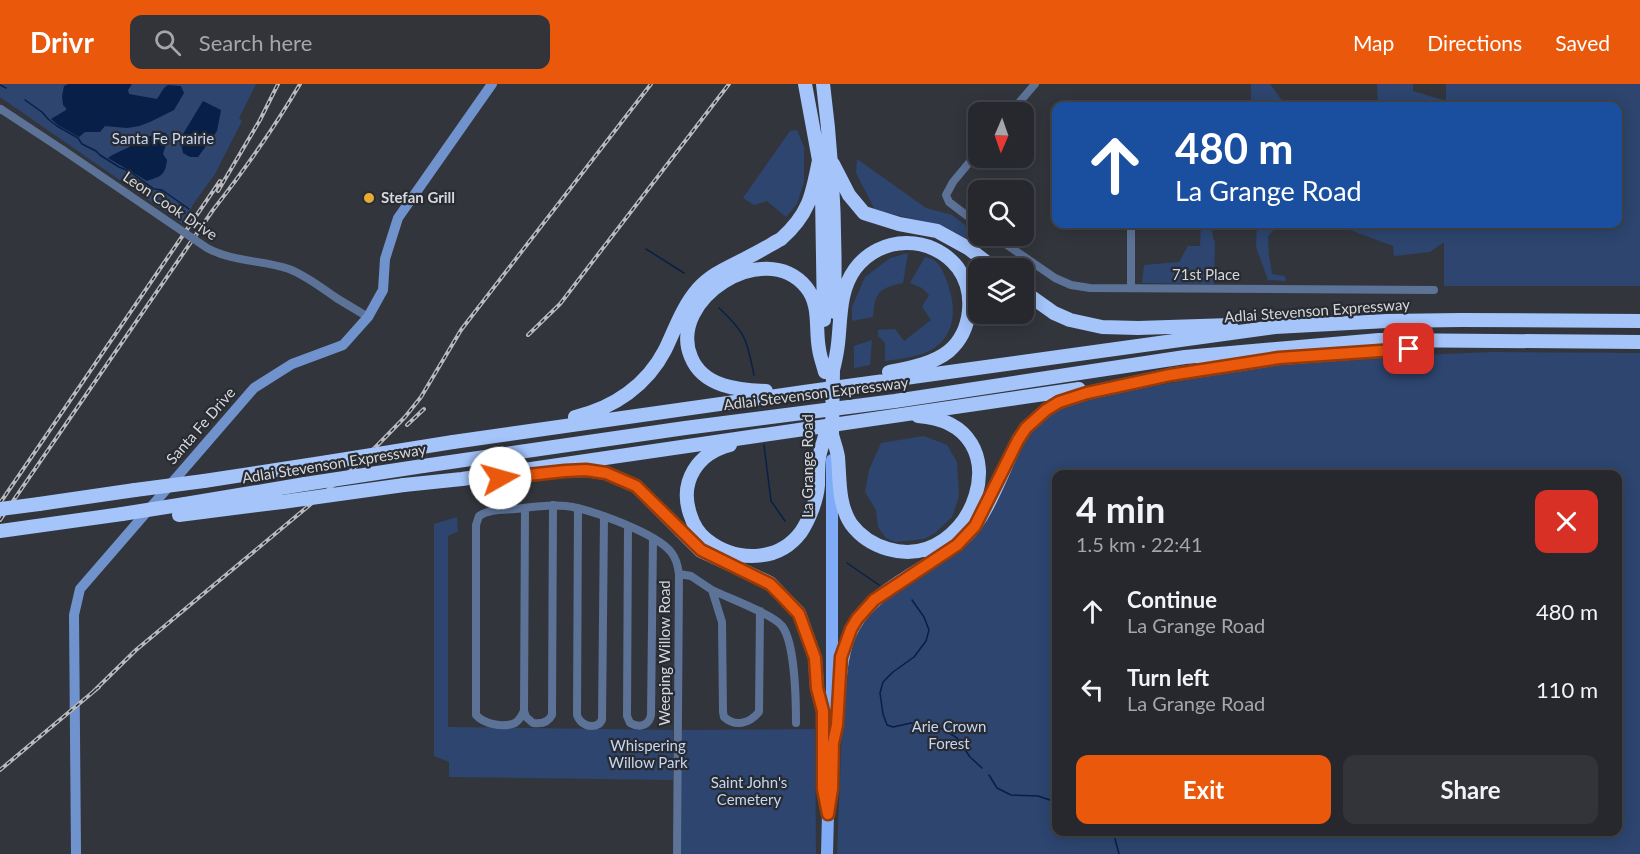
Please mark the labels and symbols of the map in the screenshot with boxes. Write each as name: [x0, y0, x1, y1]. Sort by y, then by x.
north arrow: [968, 102, 1034, 168]
park label: Santa Fe Prairie: [112, 129, 214, 147]
street label: Leon Cook Drive: [120, 167, 221, 243]
place label: Stefan Grill: [381, 188, 455, 206]
marker: Stefan Grill: [362, 191, 376, 205]
street label: 71st Place: [1172, 265, 1240, 283]
street label: Adlai Stevenson Expressway: [1223, 295, 1411, 325]
pin: [1383, 323, 1434, 374]
street label: Adlai Stevenson Expressway: [722, 373, 910, 413]
street label: Santa Fe Drive: [162, 383, 239, 467]
street label: La Grange Road: [798, 414, 816, 518]
street label: Adlai Stevenson Expressway: [241, 440, 427, 486]
position arrow: [468, 446, 532, 510]
street label: Weeping Willow Road: [655, 580, 673, 726]
park label: Arie Crown Forest: [912, 717, 986, 752]
park label: Whispering Willow Park: [608, 736, 688, 771]
park label: Saint John's Cemetery: [711, 773, 787, 808]

